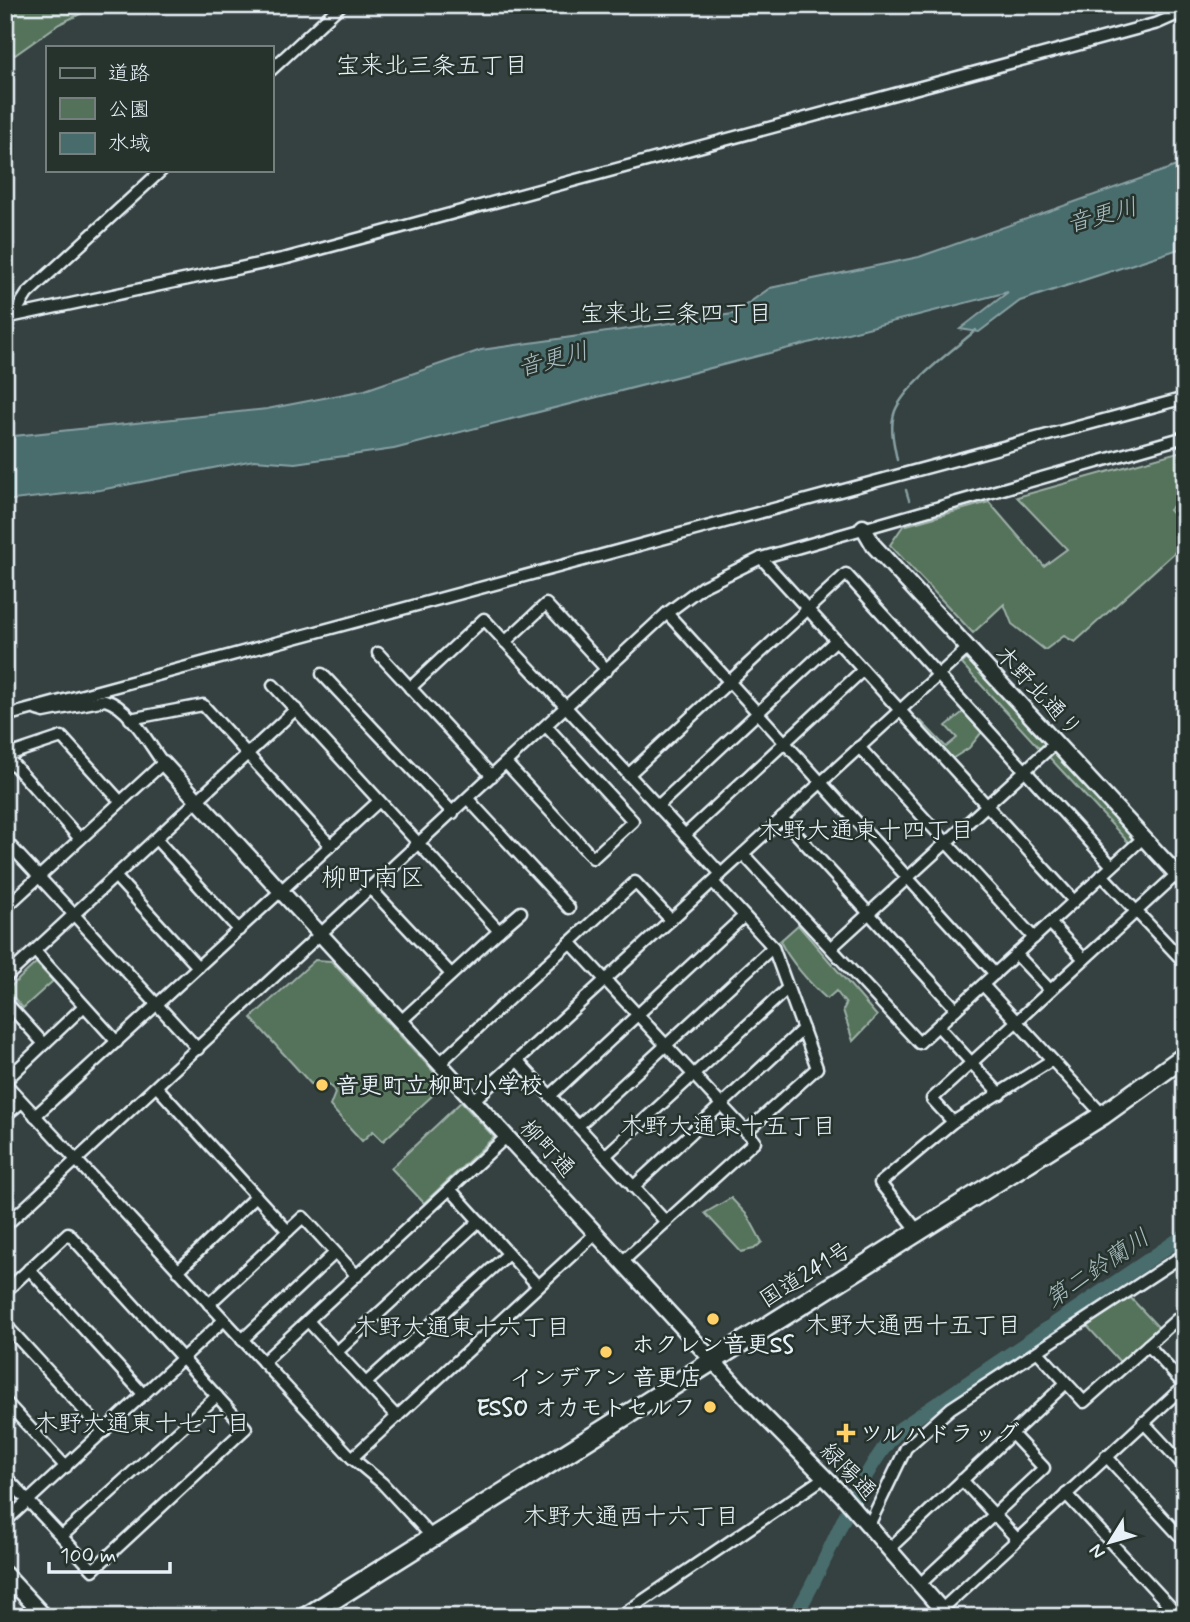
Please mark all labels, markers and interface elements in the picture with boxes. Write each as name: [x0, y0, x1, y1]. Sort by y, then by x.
legend: [46, 46, 273, 172]
district label: 宝来北三条五丁目: [336, 51, 528, 82]
text: 道路: [108, 60, 150, 88]
text: 公園: [108, 96, 150, 124]
text: 水域: [108, 130, 150, 158]
water label: 音更川: [1064, 192, 1141, 241]
district label: 宝来北三条四丁目: [580, 299, 772, 330]
water label: 音更川: [515, 336, 592, 385]
street label: 木野北通り: [987, 640, 1088, 745]
district label: 木野大通東十四丁目: [758, 816, 974, 847]
district label: 柳町南区: [321, 862, 425, 896]
place label: 音更町立柳町小学校: [336, 1072, 543, 1102]
marker: 音更町立柳町小学校: [314, 1077, 330, 1093]
district label: 木野大通東十五丁目: [620, 1112, 836, 1143]
street label: 柳町通: [512, 1114, 581, 1185]
water label: 第二鈴蘭川: [1039, 1223, 1156, 1316]
street label: 国道241号: [754, 1236, 858, 1316]
marker: ホクレン音更SS: [705, 1311, 721, 1327]
district label: 木野大通西十五丁目: [805, 1311, 1021, 1342]
district label: 木野大通東十六丁目: [354, 1313, 570, 1344]
place label: ホクレン音更SS: [632, 1331, 794, 1361]
marker: インデアン 音更店: [598, 1344, 614, 1360]
place label: インデアン 音更店: [510, 1364, 702, 1394]
place label: ESSO オカモトセルフ: [477, 1394, 696, 1424]
marker: ESSO オカモトセルフ: [702, 1399, 718, 1415]
district label: 木野大通東十七丁目: [34, 1409, 250, 1440]
place label: ツルハドラッグ: [860, 1420, 1020, 1450]
marker: ツルハドラッグ: [838, 1425, 854, 1441]
street label: 緑陽通: [813, 1437, 882, 1508]
district label: 木野大通西十六丁目: [523, 1502, 739, 1533]
north arrow: [1074, 1506, 1144, 1576]
scale bar: [49, 1531, 170, 1575]
text: N: [1084, 1539, 1111, 1564]
text: 100 m: [60, 1542, 116, 1570]

